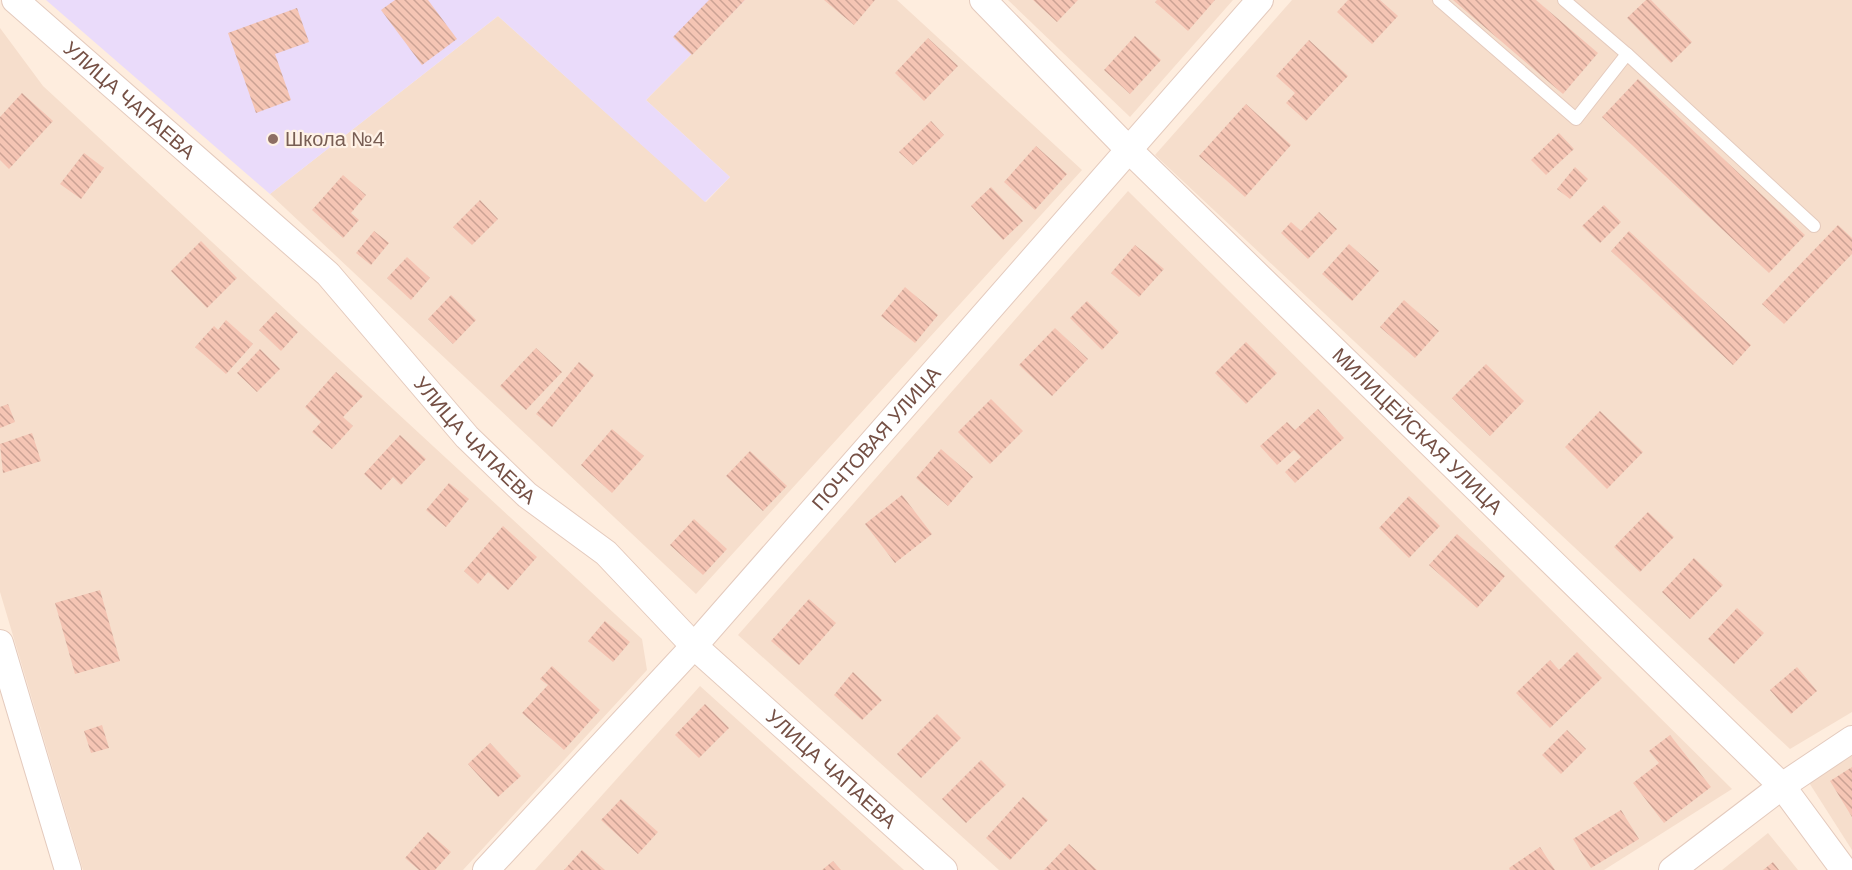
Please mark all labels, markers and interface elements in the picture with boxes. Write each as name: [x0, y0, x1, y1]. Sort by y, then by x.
street label: УЛИЦА ЧАПАЕВА: [58, 35, 201, 165]
place label: Школа №4: [285, 126, 385, 152]
marker: Школа №4: [266, 132, 280, 146]
street label: МИЛИЦЕЙСКАЯ УЛИЦА: [1327, 342, 1509, 520]
street label: ПОЧТОВАЯ УЛИЦА: [806, 360, 947, 516]
street label: УЛИЦА ЧАПАЕВА: [408, 371, 541, 510]
street label: УЛИЦА ЧАПАЕВА: [761, 704, 902, 835]

